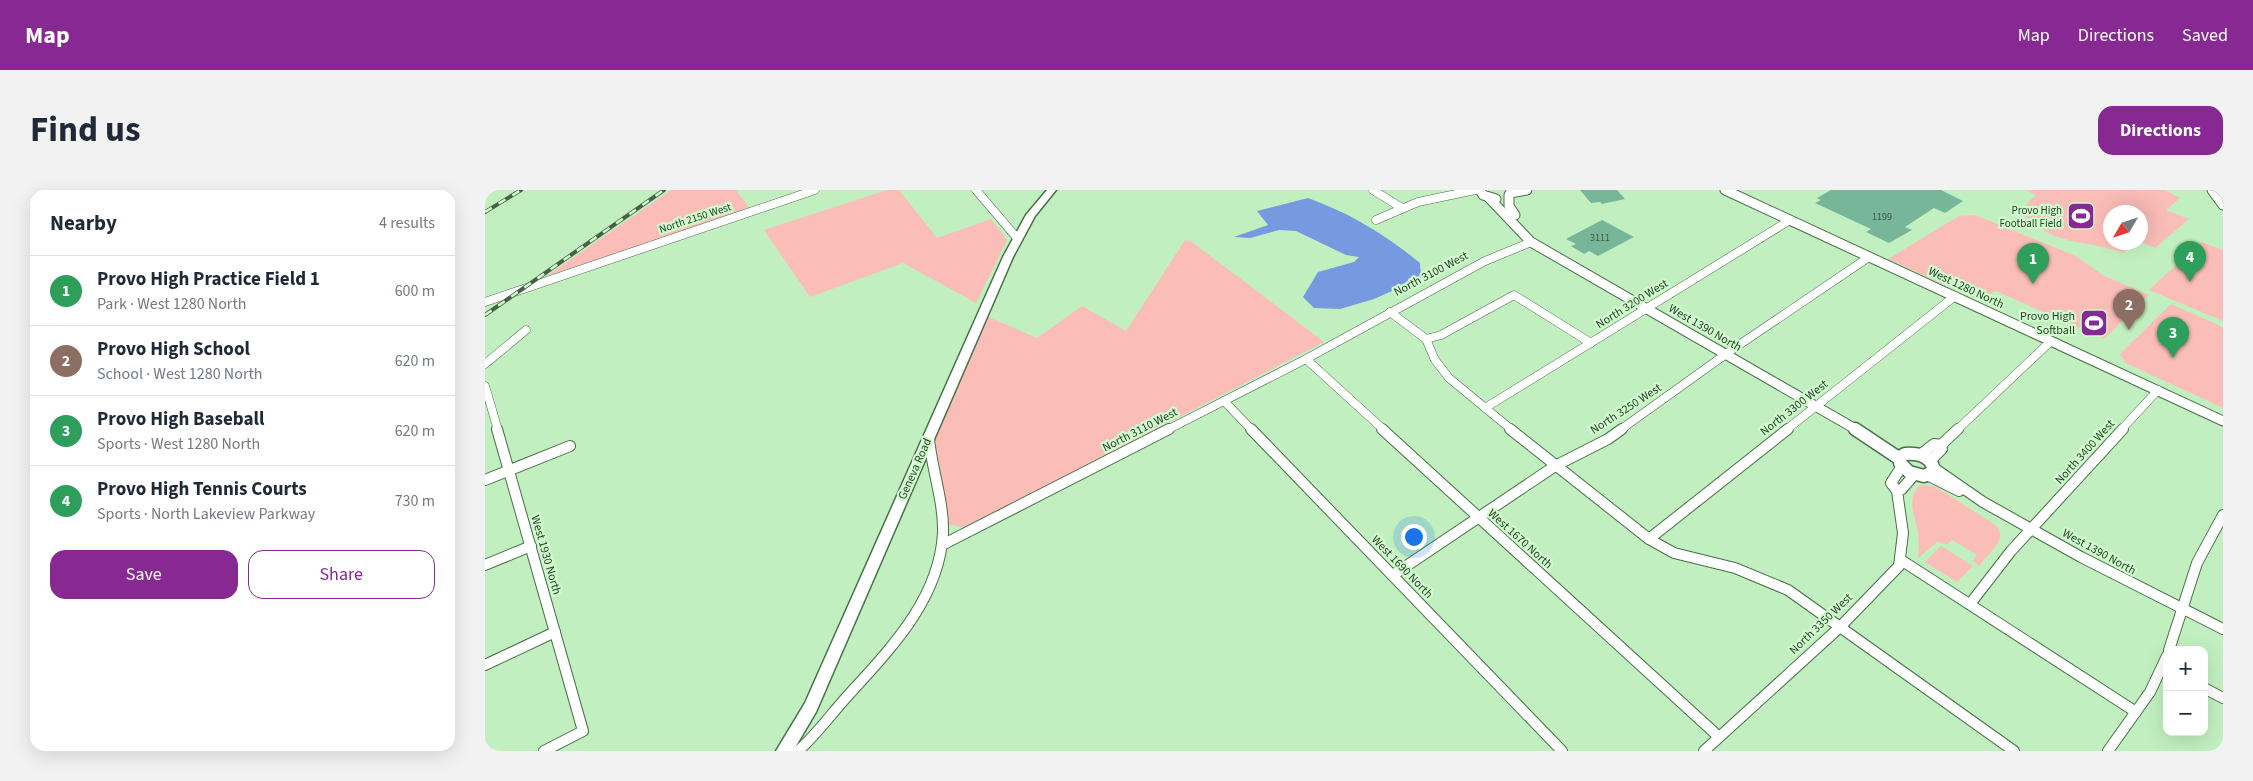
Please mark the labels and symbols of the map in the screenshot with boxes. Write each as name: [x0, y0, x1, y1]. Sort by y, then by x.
street label: North 2150 West: [657, 199, 733, 237]
sports icon: Provo High Football Field: [2066, 201, 2096, 231]
place label: Provo High Football Field: [1999, 203, 2062, 231]
north arrow: [2103, 205, 2148, 250]
house number: 1199: [1872, 210, 1892, 224]
house number: 3111: [1590, 231, 1610, 245]
pin: 4: [2174, 241, 2206, 282]
pin: 1: [2017, 243, 2049, 284]
street label: North 3100 West: [1391, 247, 1471, 301]
street label: West 1280 North: [1925, 263, 2007, 313]
street label: North 3200 West: [1593, 275, 1671, 333]
pin: 2: [2113, 289, 2145, 330]
street label: West 1390 North: [1665, 300, 1745, 356]
place label: Provo High Softball: [2020, 308, 2075, 339]
sports icon: Provo High Softball: [2079, 308, 2109, 338]
pin: 3: [2157, 317, 2189, 358]
street label: North 3300 West: [1756, 376, 1832, 440]
street label: North 3250 West: [1587, 380, 1665, 438]
street label: North 3110 West: [1100, 404, 1180, 456]
street label: North 3400 West: [2051, 416, 2119, 488]
street label: Geneva Road: [894, 436, 936, 502]
street label: West 1670 North: [1484, 505, 1556, 573]
street label: West 1930 North: [527, 513, 565, 597]
your location: [1401, 524, 1427, 550]
street label: West 1390 North: [2059, 525, 2139, 579]
street label: West 1690 North: [1367, 532, 1437, 602]
street label: North 3350 West: [1786, 589, 1856, 659]

